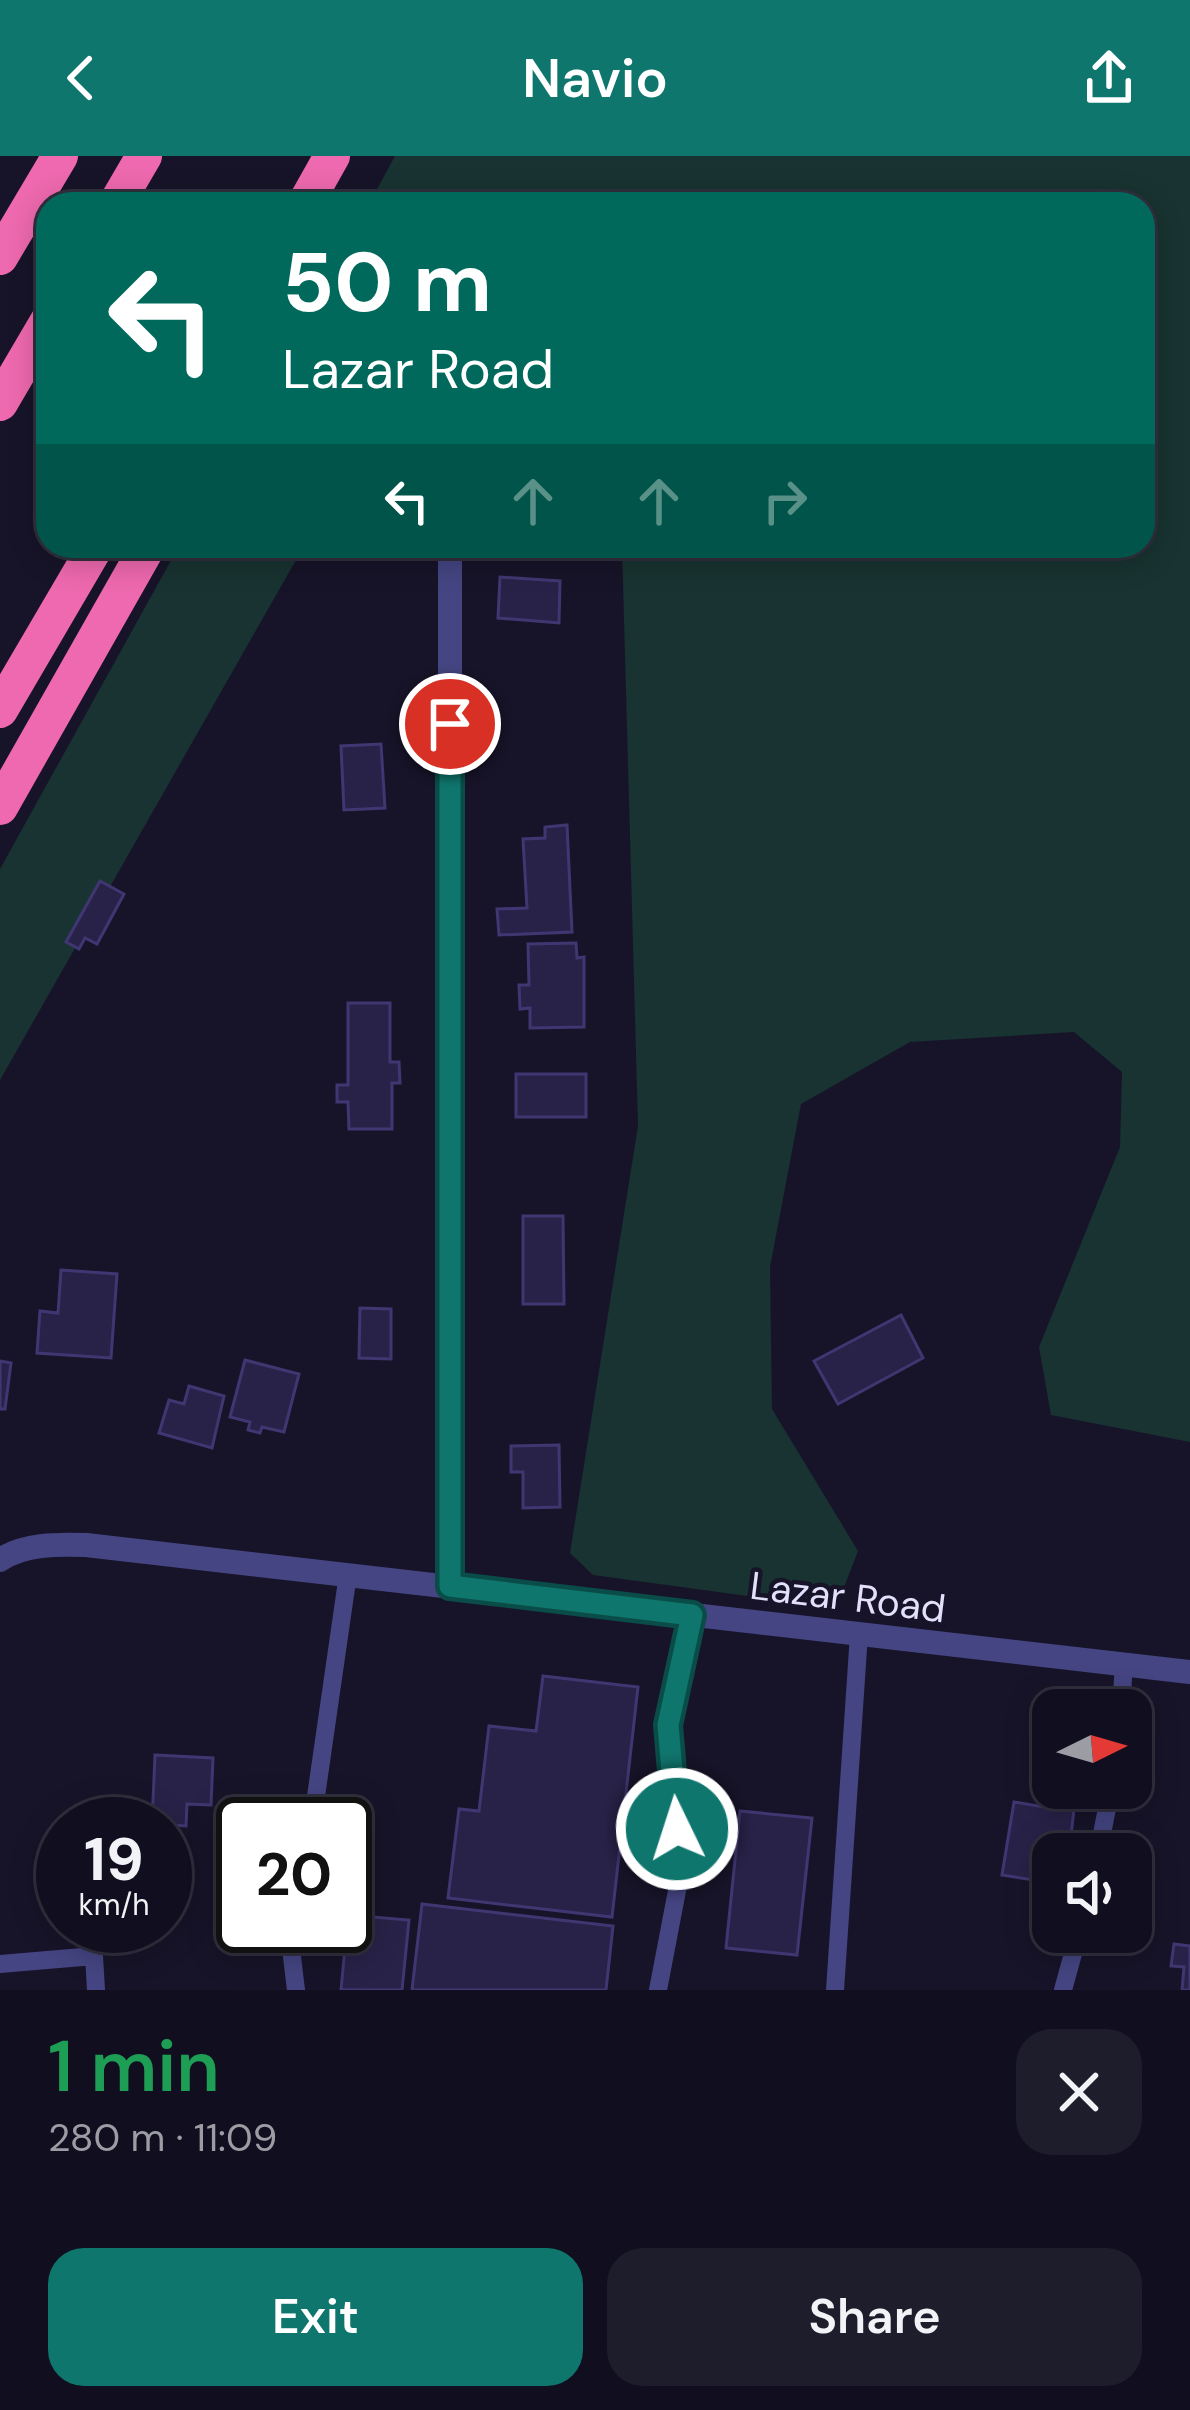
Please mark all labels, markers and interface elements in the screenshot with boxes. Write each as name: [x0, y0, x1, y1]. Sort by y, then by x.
text: Navio: [522, 43, 668, 114]
icon: back: [48, 45, 114, 111]
icon: share: [1076, 45, 1142, 111]
text: 50 m: [282, 228, 492, 337]
icon: left: [84, 240, 240, 396]
text: Lazar Road: [282, 334, 554, 405]
icon: left: [374, 468, 440, 534]
icon: ahead: [500, 468, 566, 534]
icon: ahead: [626, 468, 692, 534]
icon: right: [752, 468, 818, 534]
pin: [399, 673, 501, 775]
icon: arrive: [417, 691, 483, 757]
street label: Lazar Road: [747, 1560, 949, 1634]
north arrow: [1032, 1689, 1152, 1809]
map controls: [1032, 1689, 1152, 1953]
position arrow: [614, 1766, 740, 1892]
speed limit sign: 20: [216, 1797, 372, 1953]
text: 19: [84, 1820, 144, 1899]
button: sound: [1032, 1833, 1152, 1953]
text: km/h: [79, 1885, 149, 1924]
text: 1 min: [48, 2020, 220, 2113]
button: close: [1016, 2029, 1142, 2155]
text: 280 m · 11:09: [48, 2112, 277, 2163]
button: Exit: [48, 2248, 583, 2386]
button: Share: [607, 2248, 1142, 2386]

